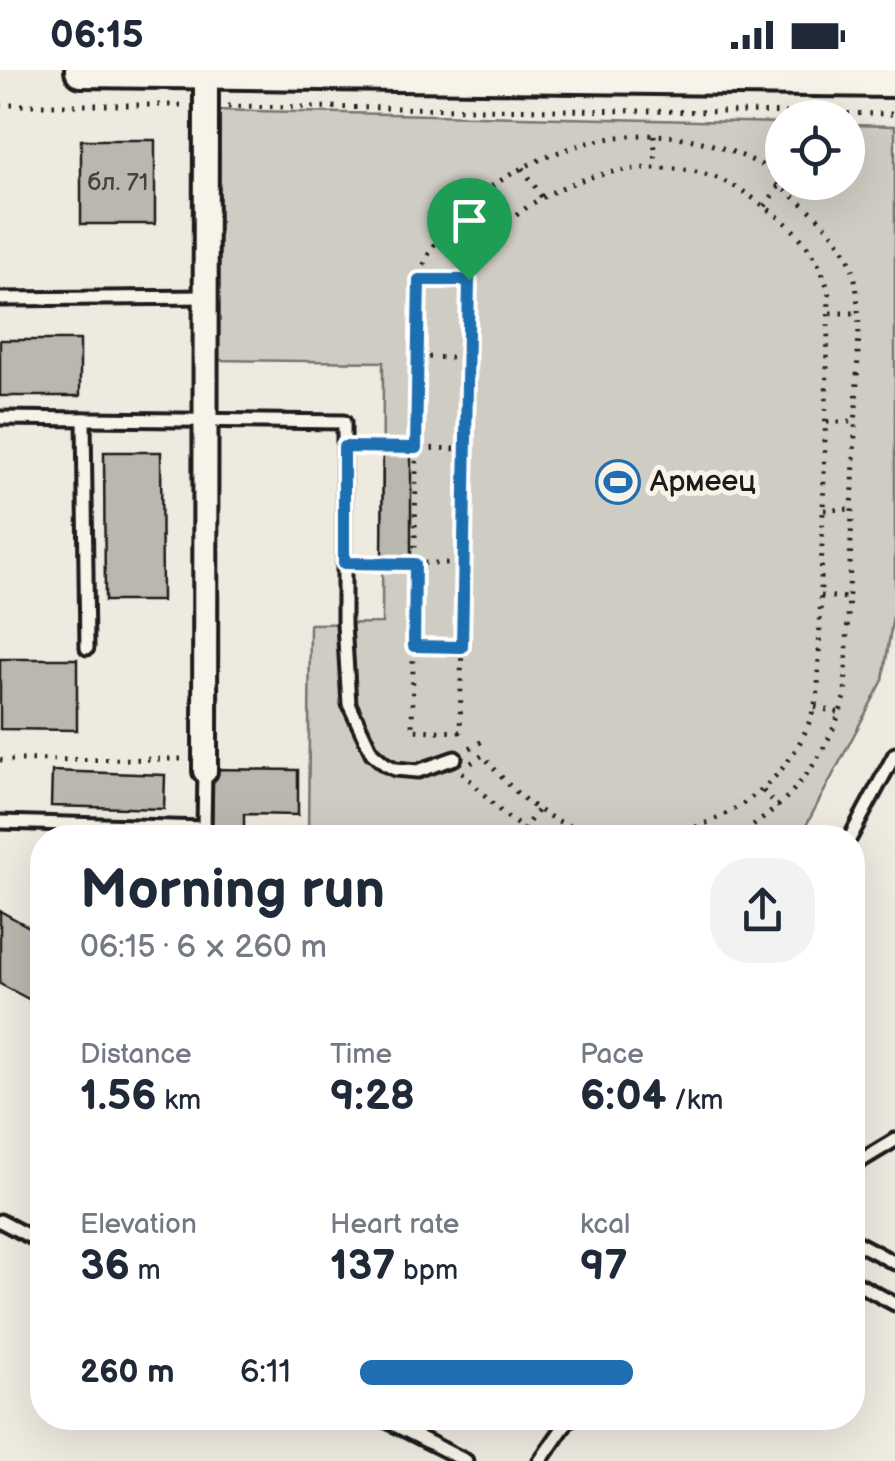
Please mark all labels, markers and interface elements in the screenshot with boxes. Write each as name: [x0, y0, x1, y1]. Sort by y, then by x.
text: 06:15: [50, 13, 144, 58]
map controls: [765, 100, 865, 200]
button: locate: [765, 100, 865, 200]
house number: бл. 71: [88, 167, 148, 198]
pin: [427, 178, 512, 281]
icon: arrive: [442, 193, 497, 248]
sports icon: Армеец: [595, 459, 641, 505]
place label: Армеец: [649, 464, 756, 500]
text: Morning run: [80, 857, 385, 924]
button: share: [710, 858, 815, 963]
text: 06:15 · 6 × 260 m: [80, 928, 327, 967]
text: Distance: [80, 1038, 192, 1071]
text: Time: [330, 1038, 392, 1071]
text: Pace: [580, 1038, 644, 1071]
text: 1.56: [80, 1071, 157, 1122]
text: 9:28: [330, 1071, 415, 1122]
text: 6:04: [580, 1071, 666, 1122]
text: km: [157, 1084, 201, 1117]
text: /km: [666, 1084, 724, 1117]
text: Elevation: [80, 1208, 197, 1241]
text: Heart rate: [330, 1208, 459, 1241]
text: kcal: [580, 1208, 630, 1241]
text: 36: [80, 1241, 130, 1292]
text: 137: [330, 1241, 395, 1292]
text: 97: [580, 1241, 628, 1292]
text: m: [130, 1254, 161, 1287]
text: bpm: [395, 1254, 458, 1287]
text: 260 m: [80, 1353, 174, 1392]
text: 6:11: [240, 1353, 291, 1392]

